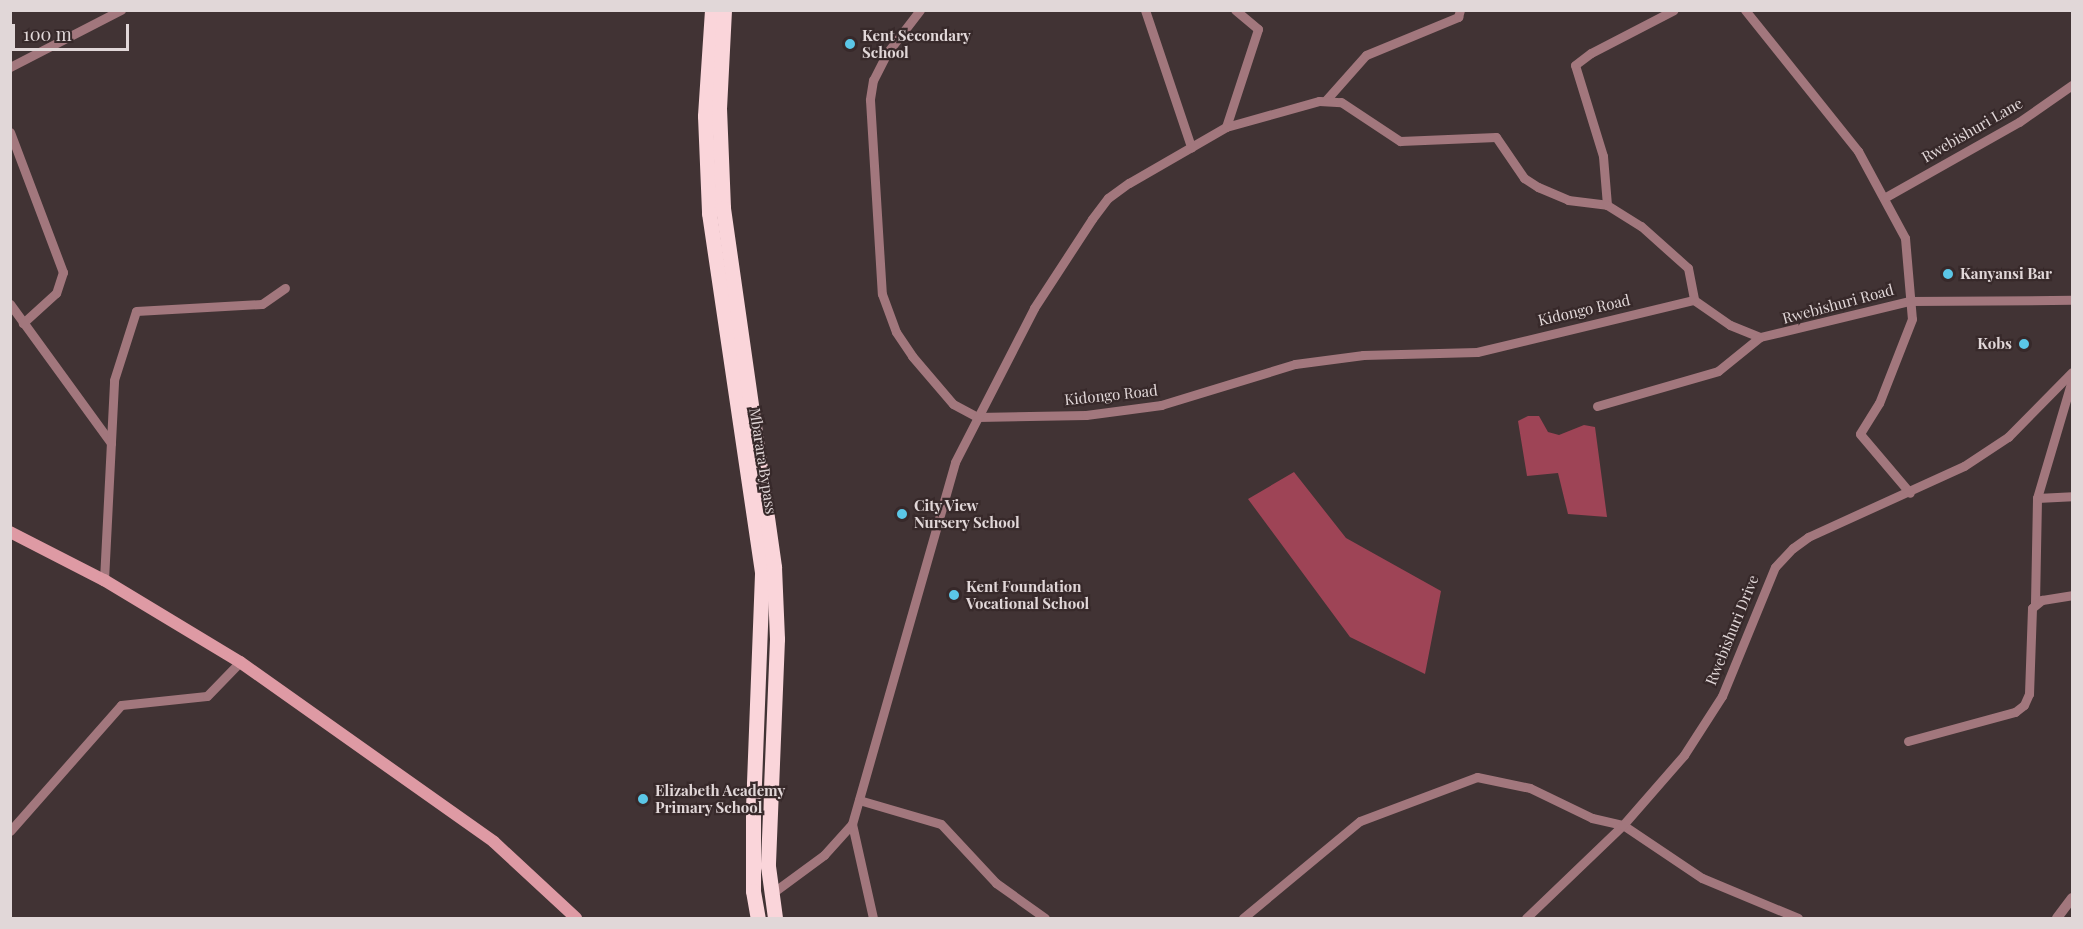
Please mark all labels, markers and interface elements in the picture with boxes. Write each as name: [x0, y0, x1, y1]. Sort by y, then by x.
scale bar: [15, 12, 132, 50]
text: 100 m: [23, 22, 72, 46]
place label: Kent Secondary School: [862, 26, 971, 61]
marker: Kent Secondary School: [843, 37, 857, 51]
street label: Rwebishuri Lane: [1918, 94, 2026, 166]
place label: Kanyansi Bar: [1960, 265, 2052, 283]
marker: Kanyansi Bar: [1941, 267, 1955, 281]
street label: Rwebishuri Road: [1780, 280, 1896, 328]
street label: Kidongo Road: [1536, 291, 1632, 329]
place label: Kobs: [1977, 335, 2012, 353]
marker: Kobs: [2017, 337, 2031, 351]
street label: Kidongo Road: [1063, 381, 1159, 409]
street label: Mbarara Bypass: [746, 407, 780, 515]
place label: City View Nursery School: [914, 496, 1020, 531]
marker: City View Nursery School: [895, 507, 909, 521]
street label: Rwebishuri Drive: [1702, 572, 1762, 688]
place label: Kent Foundation Vocational School: [966, 577, 1089, 612]
marker: Kent Foundation Vocational School: [947, 588, 961, 602]
place label: Elizabeth Academy Primary School: [655, 781, 786, 816]
marker: Elizabeth Academy Primary School: [636, 792, 650, 806]

